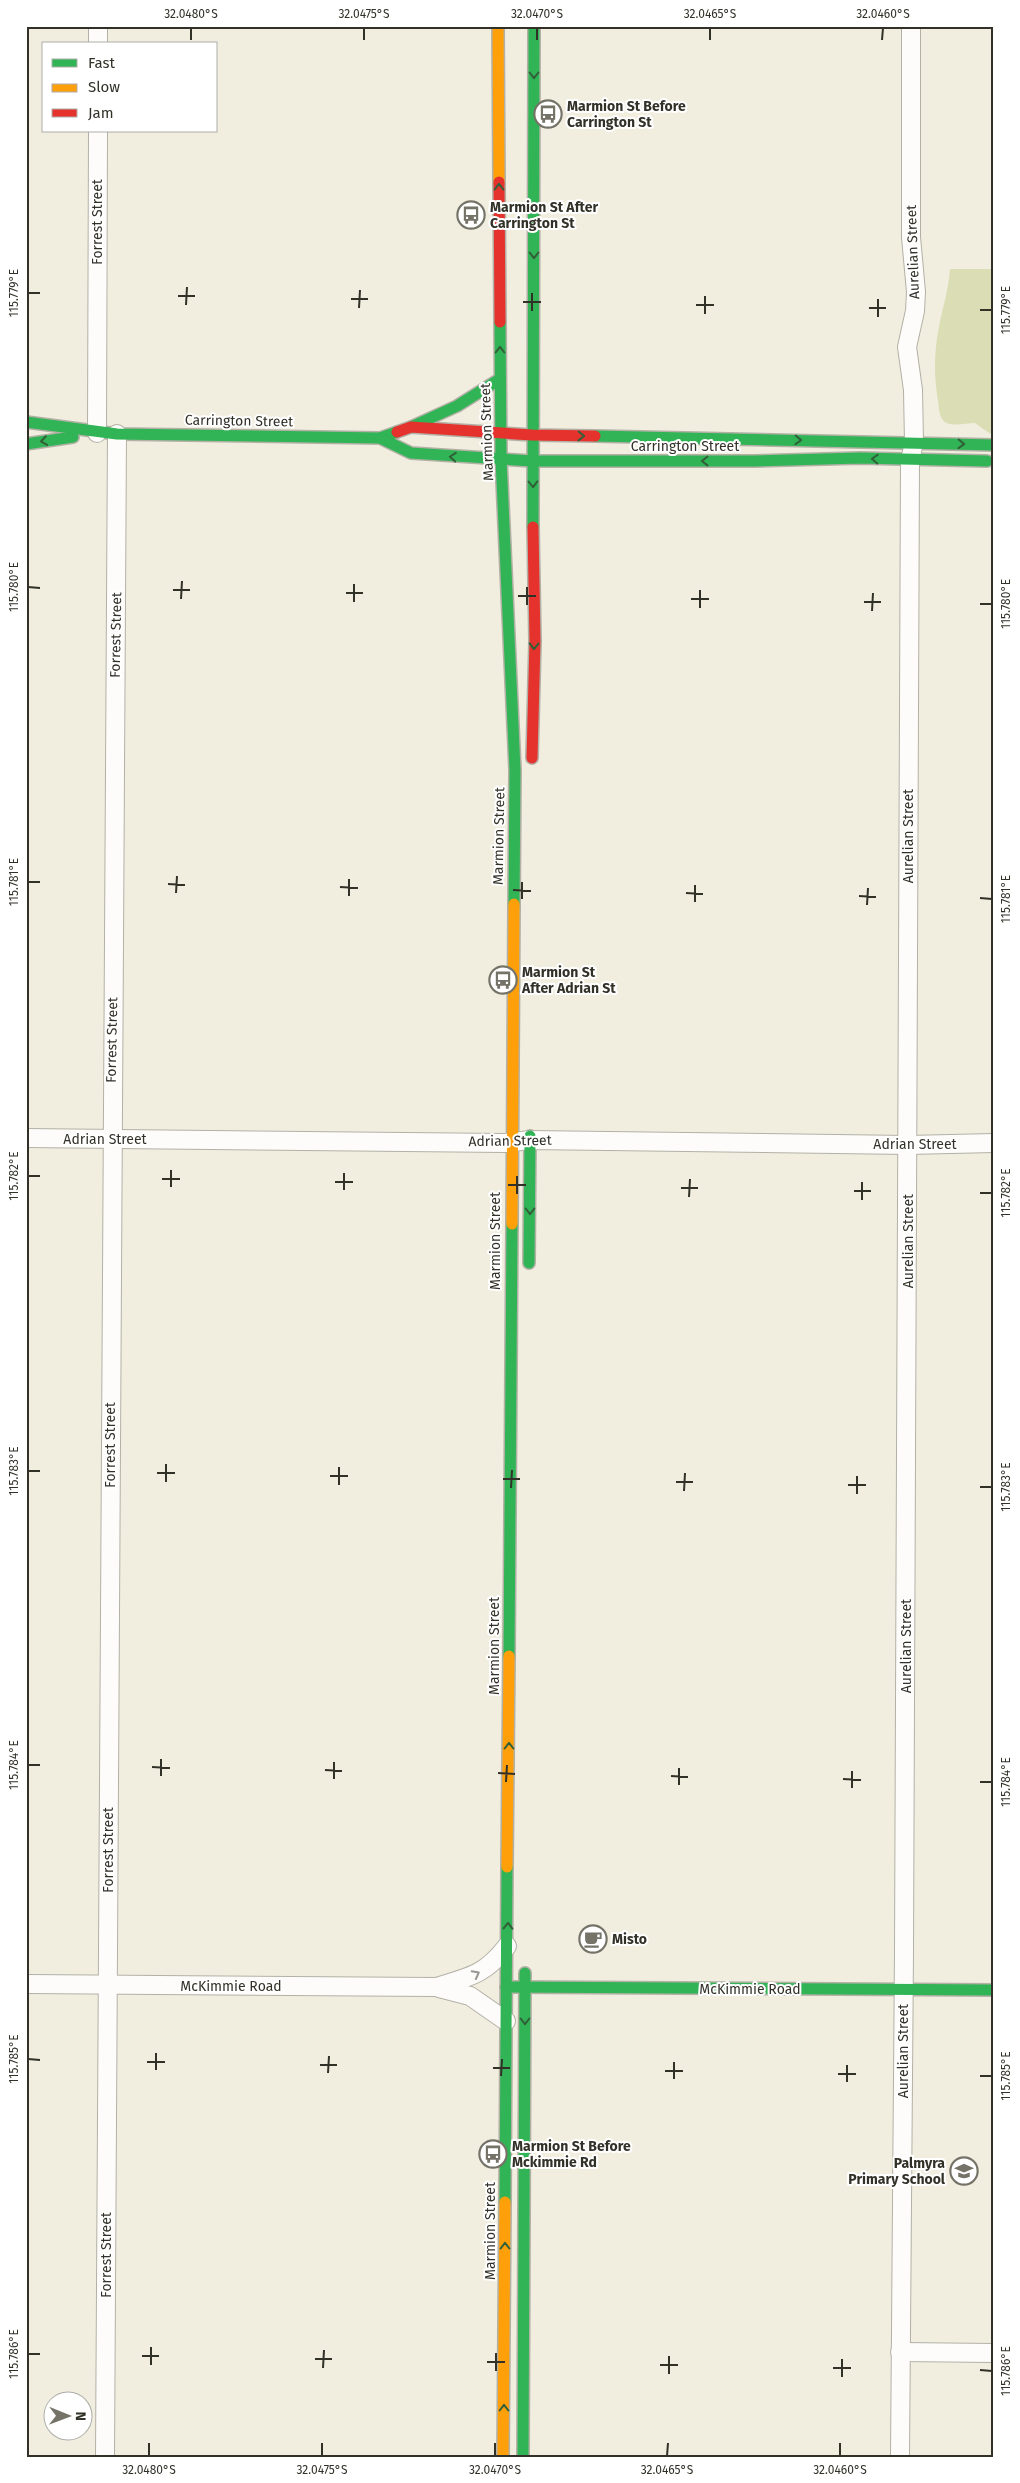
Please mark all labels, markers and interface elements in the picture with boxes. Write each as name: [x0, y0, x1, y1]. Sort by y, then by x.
text: 32.0480°S: [164, 7, 218, 21]
text: 32.0475°S: [338, 7, 390, 21]
text: 32.0470°S: [511, 7, 563, 21]
text: 32.0465°S: [684, 7, 737, 21]
text: 32.0460°S: [856, 7, 910, 21]
legend: [42, 42, 218, 132]
text: Fast: [88, 54, 115, 72]
one-way arrow: [529, 72, 539, 79]
text: Slow: [88, 78, 120, 96]
place label: Marmion St Before Carrington St: [567, 98, 686, 131]
bus stop icon: Marmion St Before Carrington St: [533, 99, 563, 129]
text: Jam: [88, 104, 114, 122]
street label: Forrest Street: [89, 178, 106, 265]
one-way arrow: [494, 183, 504, 191]
place label: Marmion St After Carrington St: [490, 199, 598, 232]
bus stop icon: Marmion St After Carrington St: [456, 200, 486, 230]
street label: Aurelian Street: [903, 204, 923, 299]
one-way arrow: [529, 252, 539, 259]
text: 115.779°E: [7, 269, 21, 317]
text: 115.779°E: [999, 286, 1013, 334]
one-way arrow: [495, 346, 505, 354]
street label: Marmion Street: [477, 382, 497, 481]
street label: Carrington Street: [185, 412, 294, 430]
one-way arrow: [577, 431, 585, 441]
one-way arrow: [795, 435, 803, 445]
one-way arrow: [40, 436, 49, 446]
street label: Carrington Street: [631, 438, 740, 455]
one-way arrow: [958, 439, 965, 449]
one-way arrow: [448, 451, 456, 462]
one-way arrow: [871, 454, 878, 464]
one-way arrow: [701, 456, 709, 466]
one-way arrow: [527, 480, 538, 488]
text: 115.780°E: [7, 562, 21, 612]
text: 115.780°E: [999, 579, 1013, 629]
street label: Forrest Street: [107, 591, 125, 678]
one-way arrow: [529, 642, 540, 650]
street label: Marmion Street: [490, 786, 508, 885]
street label: Aurelian Street: [900, 788, 917, 883]
text: 115.781°E: [7, 858, 21, 906]
text: 115.781°E: [999, 875, 1013, 923]
place label: Marmion St After Adrian St: [521, 964, 616, 997]
bus stop icon: Marmion St After Adrian St: [488, 965, 518, 995]
street label: Forrest Street: [103, 996, 121, 1083]
street label: Adrian Street: [63, 1131, 148, 1148]
street label: Adrian Street: [468, 1132, 553, 1150]
street label: Adrian Street: [873, 1136, 958, 1153]
text: 115.782°E: [7, 1151, 21, 1201]
text: 115.782°E: [999, 1168, 1013, 1218]
street label: Marmion Street: [487, 1191, 504, 1290]
street label: Aurelian Street: [900, 1193, 917, 1288]
one-way arrow: [525, 1208, 535, 1215]
street label: Forrest Street: [102, 1401, 119, 1488]
text: 115.783°E: [7, 1446, 21, 1496]
text: 115.783°E: [999, 1462, 1013, 1512]
street label: Marmion Street: [486, 1596, 503, 1695]
street label: Aurelian Street: [898, 1598, 915, 1693]
text: 115.784°E: [7, 1740, 21, 1790]
one-way arrow: [504, 1741, 514, 1749]
text: 115.784°E: [999, 1757, 1013, 1807]
street label: Forrest Street: [100, 1806, 117, 1893]
one-way arrow: [502, 1921, 513, 1929]
cafe icon: Misto: [578, 1924, 608, 1954]
place label: Misto: [612, 1931, 647, 1948]
one-way arrow: [471, 1971, 480, 1981]
street label: McKimmie Road: [180, 1978, 282, 1995]
street label: McKimmie Road: [699, 1981, 801, 1998]
street label: Aurelian Street: [895, 2003, 912, 2098]
one-way arrow: [520, 2018, 530, 2025]
text: 115.785°E: [7, 2034, 21, 2084]
text: 115.785°E: [999, 2051, 1013, 2101]
place label: Marmion St Before Mckimmie Rd: [512, 2138, 631, 2171]
bus stop icon: Marmion St Before Mckimmie Rd: [478, 2139, 508, 2169]
place label: Palmyra Primary School: [848, 2155, 946, 2188]
school or university icon: Palmyra Primary School: [949, 2156, 979, 2186]
street label: Marmion Street: [482, 2181, 499, 2280]
street label: Forrest Street: [98, 2211, 115, 2298]
one-way arrow: [500, 2241, 510, 2249]
text: 115.786°E: [7, 2329, 21, 2379]
text: 115.786°E: [999, 2346, 1013, 2396]
north arrow: [42, 2390, 92, 2440]
one-way arrow: [499, 2404, 509, 2412]
text: N: [72, 2411, 89, 2421]
text: 32.0480°S: [122, 2463, 176, 2477]
text: 32.0475°S: [296, 2463, 348, 2477]
text: 32.0470°S: [469, 2463, 521, 2477]
text: 32.0465°S: [641, 2463, 694, 2477]
text: 32.0460°S: [813, 2463, 867, 2477]

